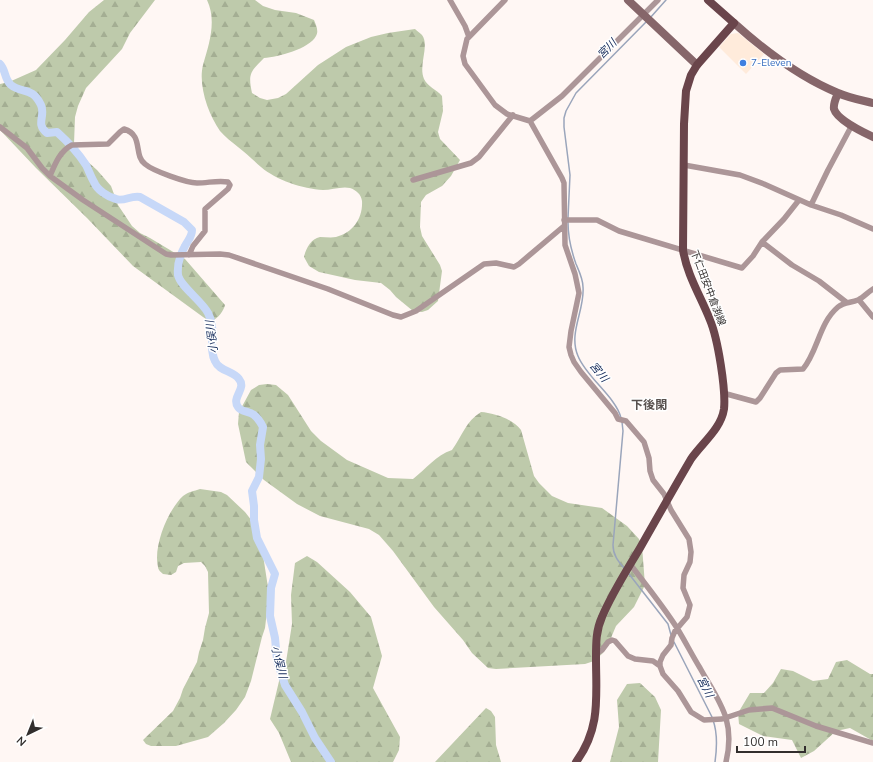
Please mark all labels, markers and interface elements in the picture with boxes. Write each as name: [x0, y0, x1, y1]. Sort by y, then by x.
water label: 宮川: [594, 35, 621, 62]
place label: 7-Eleven: [751, 56, 791, 70]
marker: 7-Eleven: [738, 58, 748, 68]
street label: 下仁田安中倉渕線: [687, 248, 729, 328]
water label: 小俣川: [202, 319, 221, 354]
water label: 宮川: [586, 359, 612, 386]
district label: 下後閑: [631, 397, 667, 413]
water label: 小俣川: [268, 644, 291, 681]
water label: 宮川: [693, 674, 717, 701]
north arrow: [8, 714, 48, 754]
scale bar: [737, 728, 805, 754]
text: N: [13, 733, 30, 749]
text: 100 m: [743, 734, 778, 750]

